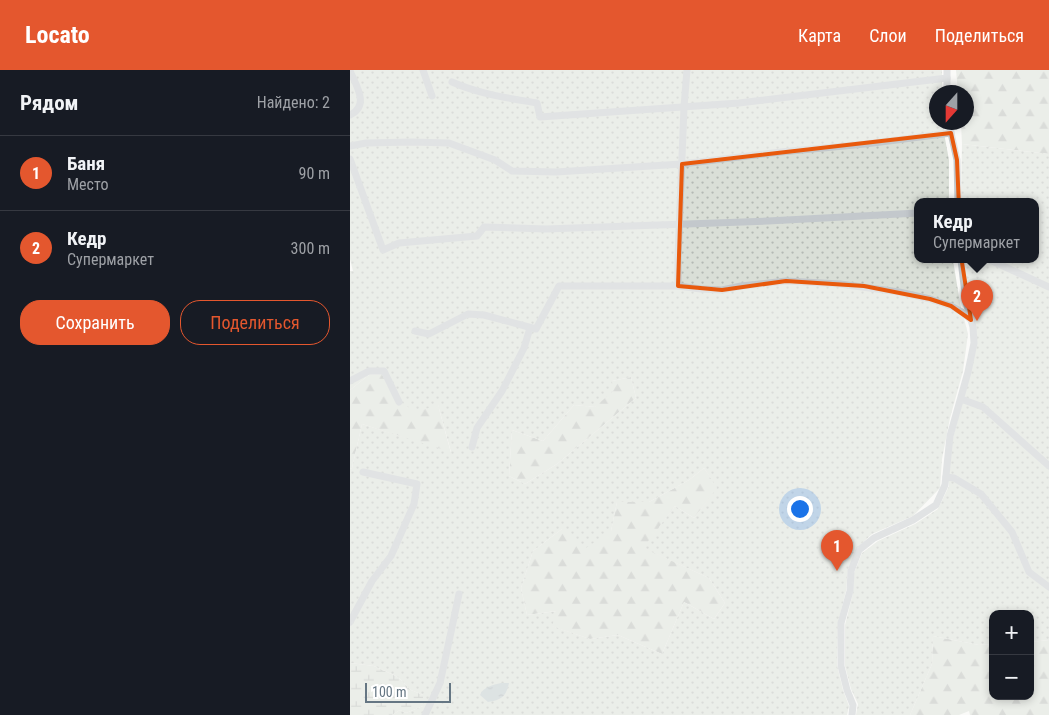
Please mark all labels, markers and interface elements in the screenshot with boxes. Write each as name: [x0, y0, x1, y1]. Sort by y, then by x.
text: Locato: [25, 21, 90, 49]
text: Карта: [798, 25, 841, 46]
text: Слои: [869, 25, 907, 46]
text: Поделиться: [935, 25, 1024, 46]
north arrow: [929, 85, 974, 130]
text: Рядом: [20, 91, 79, 115]
text: Найдено: 2: [257, 93, 330, 112]
text: Баня: [67, 152, 105, 175]
text: 1: [32, 164, 40, 183]
text: 90 m: [298, 164, 330, 183]
text: Место: [67, 175, 108, 194]
popup: [914, 198, 1039, 263]
text: Кедр: [933, 210, 973, 233]
text: Кедр: [67, 227, 107, 250]
text: Супермаркет: [933, 233, 1020, 252]
text: 2: [32, 239, 40, 258]
text: 300 m: [291, 239, 330, 258]
text: Супермаркет: [67, 250, 154, 269]
pin: 2: [961, 280, 993, 321]
button: Сохранить: [20, 300, 170, 345]
button: Поделиться: [180, 300, 330, 345]
your location: [787, 496, 813, 522]
pin: 1: [821, 530, 853, 571]
map controls: [989, 610, 1034, 700]
button: +: [989, 610, 1034, 655]
button: −: [989, 655, 1034, 700]
scale bar: [365, 680, 451, 703]
text: 100 m: [372, 684, 407, 700]

